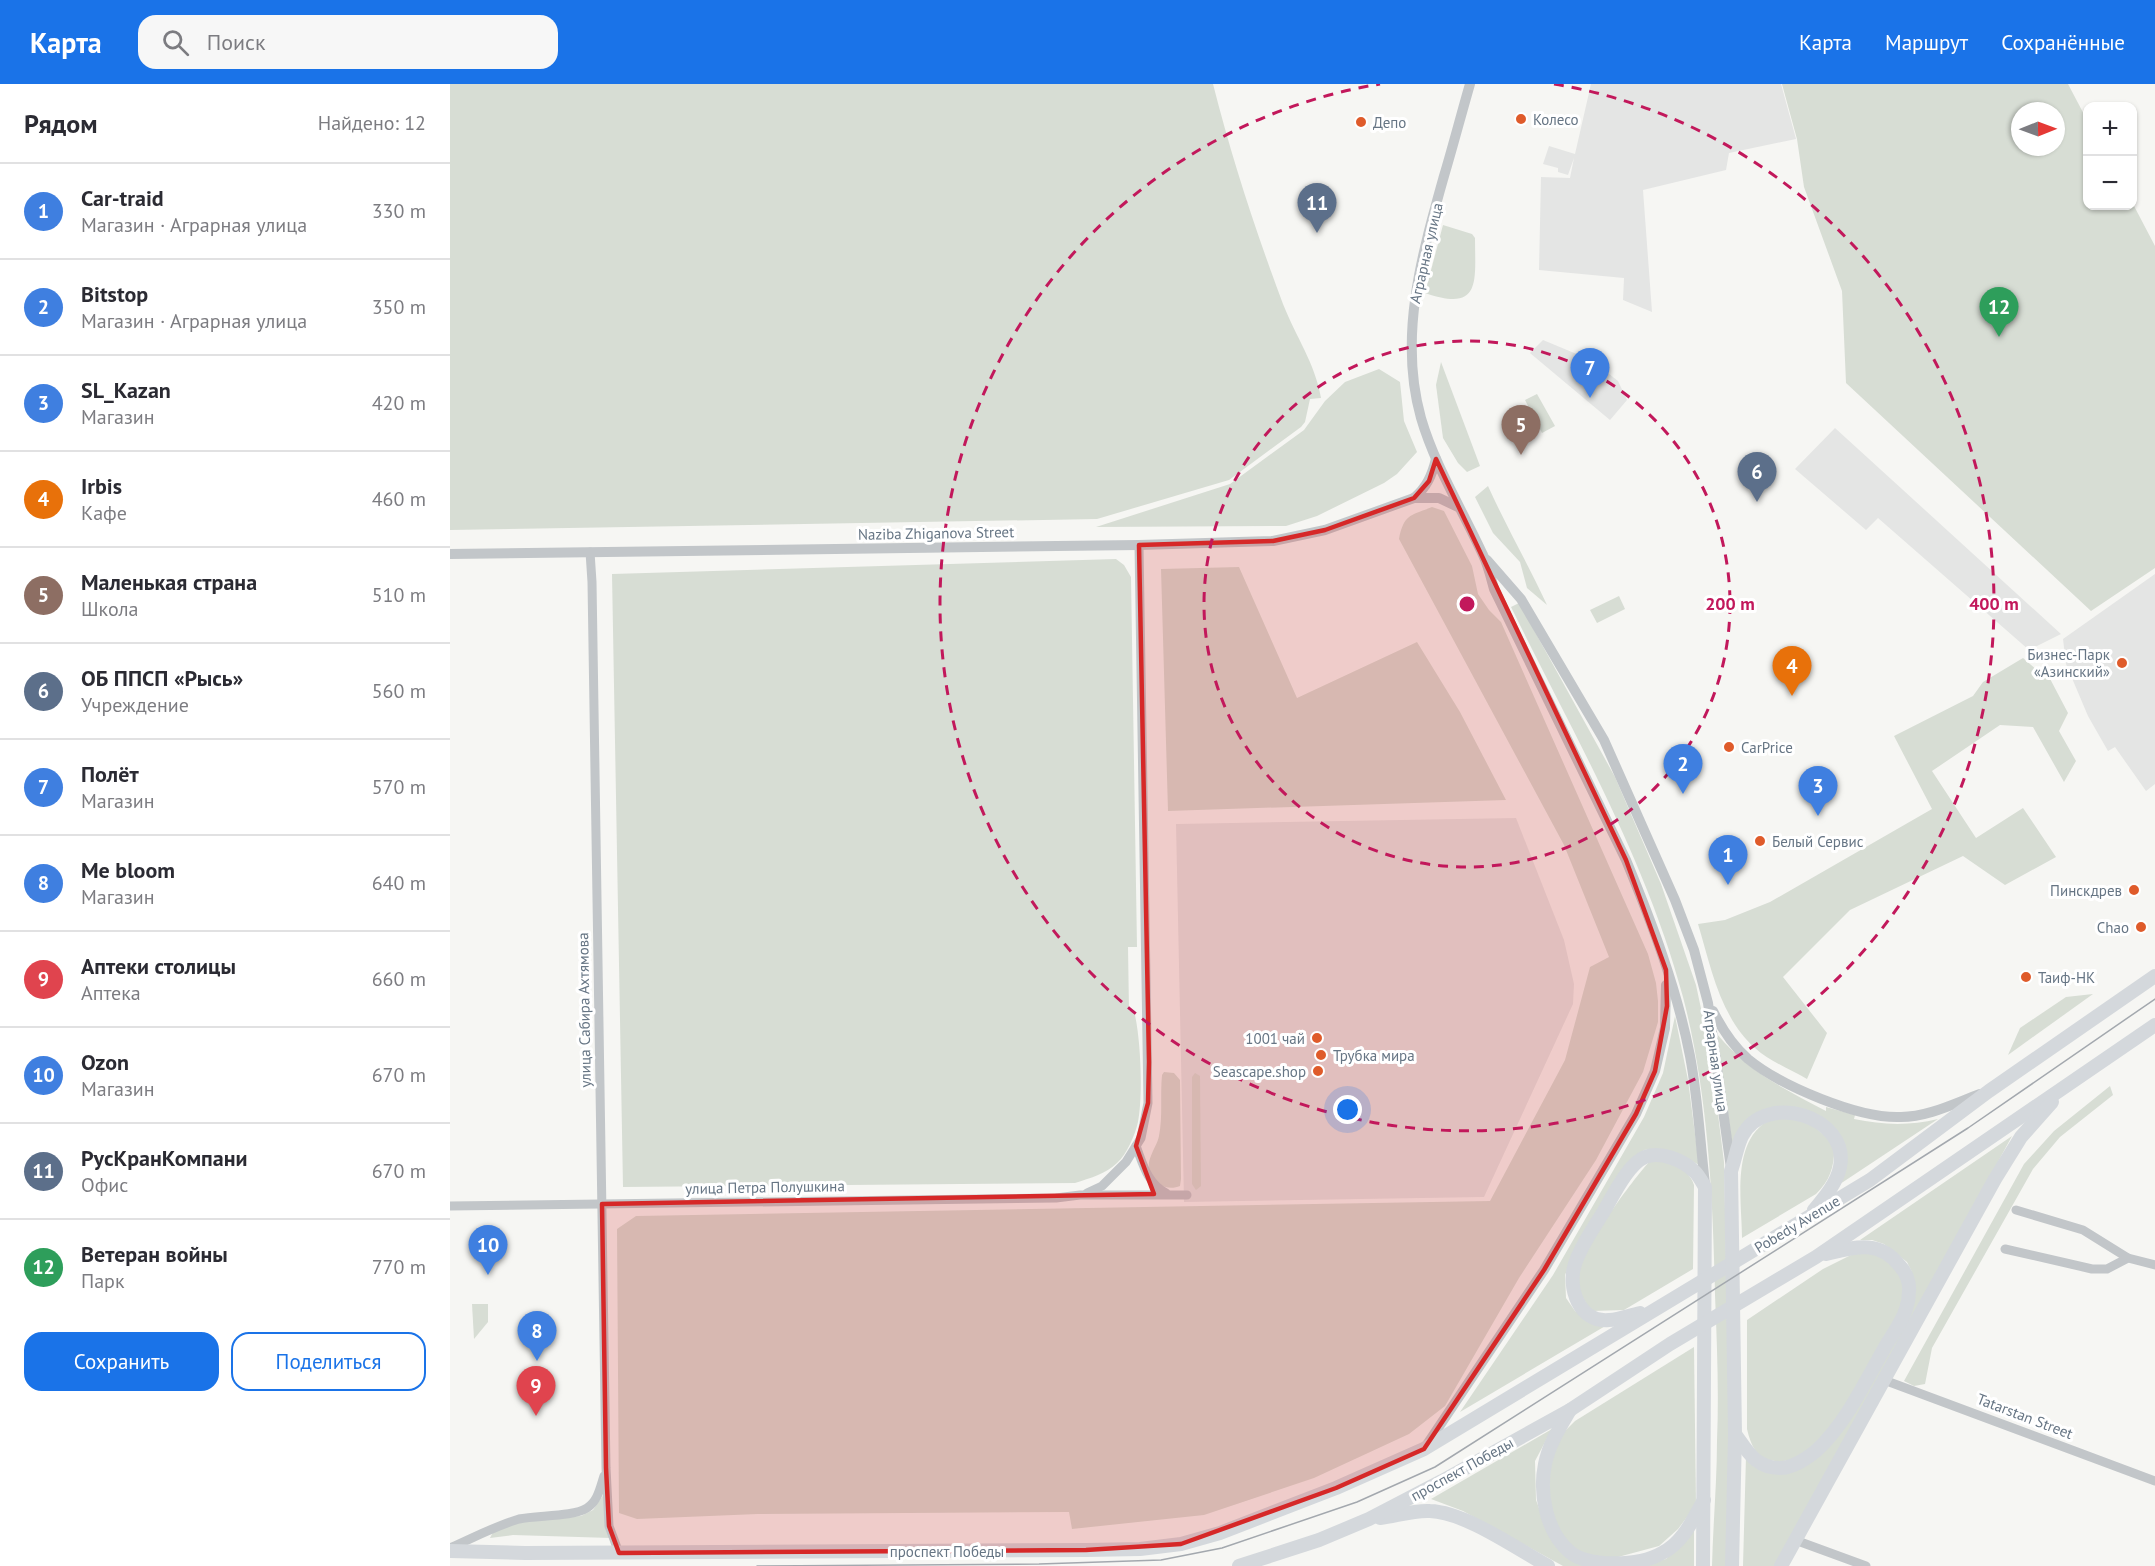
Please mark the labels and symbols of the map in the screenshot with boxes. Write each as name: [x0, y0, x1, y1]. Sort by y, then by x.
north arrow: [2011, 102, 2065, 156]
place label: Колесо: [1533, 110, 1579, 129]
marker: Колесо: [1514, 112, 1528, 126]
place label: Депо: [1373, 113, 1406, 132]
marker: Депо: [1354, 115, 1368, 129]
pin: 11: [1298, 184, 1336, 233]
street label: Аграрная улица: [1405, 201, 1447, 305]
pin: 12: [1980, 288, 2018, 337]
pin: 7: [1570, 348, 1610, 398]
pin: 5: [1502, 406, 1540, 455]
pin: 6: [1738, 452, 1776, 502]
street label: Naziba Zhiganova Street: [858, 522, 1014, 544]
text: 200 m: [1705, 592, 1755, 615]
text: 400 m: [1969, 592, 2019, 615]
centre of rings: [1457, 594, 1477, 614]
place label: Бизнес-Парк «Азинский»: [2027, 645, 2111, 681]
pin: 4: [1772, 646, 1812, 696]
marker: Бизнес-Парк «Азинский»: [2115, 656, 2129, 670]
place label: CarPrice: [1741, 738, 1793, 757]
marker: CarPrice: [1722, 740, 1736, 754]
pin: 2: [1664, 744, 1702, 794]
pin: 3: [1798, 766, 1838, 816]
place label: Белый Сервис: [1772, 832, 1864, 851]
marker: Белый Сервис: [1753, 834, 1767, 848]
pin: 1: [1708, 836, 1748, 885]
place label: Пинскдрев: [2050, 881, 2122, 900]
marker: Пинскдрев: [2127, 883, 2141, 897]
place label: Chao: [2097, 918, 2129, 937]
marker: Chao: [2134, 920, 2148, 934]
street label: улица Сабира Ахтямова: [573, 932, 595, 1088]
place label: Таиф-НК: [2038, 968, 2095, 987]
marker: Таиф-НК: [2019, 970, 2033, 984]
street label: Аграрная улица: [1699, 1009, 1733, 1113]
place label: 1001 чай: [1245, 1029, 1305, 1048]
marker: 1001 чай: [1310, 1031, 1324, 1045]
place label: Трубка мира: [1333, 1046, 1415, 1065]
marker: Трубка мира: [1314, 1048, 1328, 1062]
place label: Seascape.shop: [1213, 1062, 1306, 1081]
marker: Seascape.shop: [1311, 1064, 1325, 1078]
your location: [1333, 1095, 1362, 1124]
street label: улица Петра Полушкина: [685, 1176, 845, 1198]
street label: Pobedy Avenue: [1751, 1191, 1843, 1257]
pin: 10: [468, 1226, 507, 1275]
pin: 8: [518, 1312, 556, 1361]
pin: 9: [516, 1366, 556, 1416]
street label: Tatarstan Street: [1974, 1389, 2076, 1443]
street label: проспект Победы: [1407, 1433, 1517, 1505]
street label: проспект Победы: [890, 1542, 1004, 1561]

